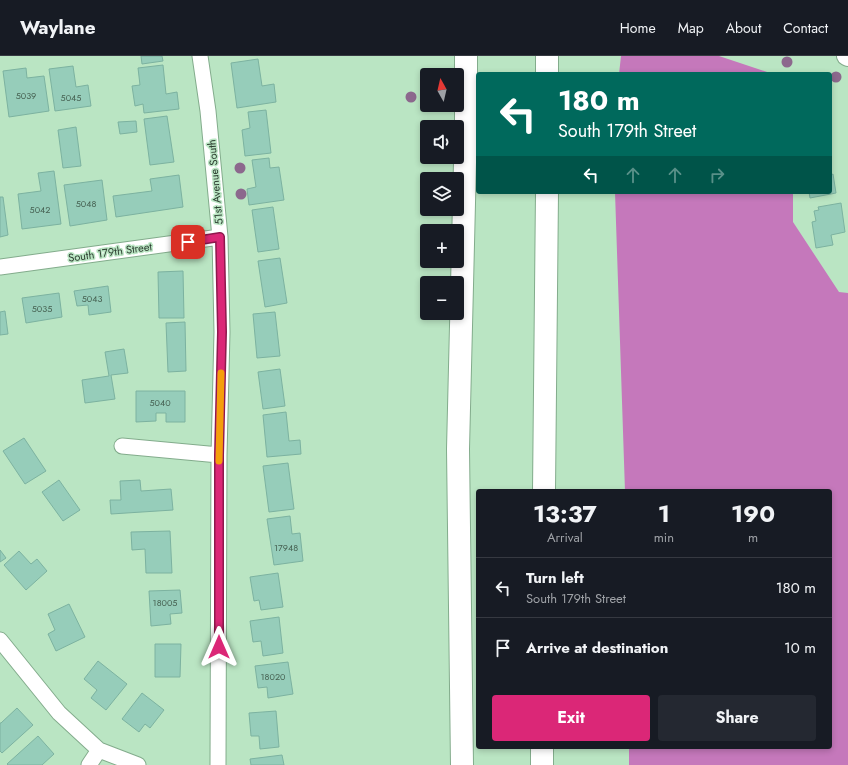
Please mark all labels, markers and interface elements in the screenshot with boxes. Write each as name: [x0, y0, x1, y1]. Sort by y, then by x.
text: Waylane: [20, 14, 96, 41]
text: Home: [620, 18, 656, 38]
text: Map: [678, 18, 704, 38]
text: About: [726, 18, 761, 38]
text: Contact: [783, 18, 828, 38]
north arrow: [420, 68, 464, 112]
map controls: [420, 68, 464, 320]
text: 180 m: [558, 80, 640, 121]
icon: left: [492, 88, 544, 140]
house number: 5039: [16, 89, 36, 102]
house number: 5045: [61, 91, 81, 104]
text: South 179th Street: [558, 118, 696, 144]
button: sound: [420, 120, 464, 164]
street label: 51st Avenue South: [203, 139, 227, 225]
icon: left: [580, 164, 602, 186]
icon: ahead: [622, 164, 644, 186]
icon: ahead: [664, 164, 686, 186]
icon: right: [706, 164, 728, 186]
button: layers: [420, 172, 464, 216]
house number: 5048: [76, 197, 96, 210]
house number: 5042: [30, 203, 50, 216]
button: +: [420, 224, 464, 268]
pin: [171, 225, 205, 259]
icon: arrive: [177, 231, 199, 253]
street label: South 179th Street: [67, 238, 153, 266]
button: −: [420, 276, 464, 320]
house number: 5043: [82, 292, 102, 305]
house number: 5035: [32, 302, 52, 315]
house number: 5040: [149, 396, 171, 409]
text: 13:37: [533, 496, 597, 531]
text: 1: [658, 496, 670, 531]
text: 190: [731, 496, 775, 531]
text: Arrival: [547, 528, 583, 547]
text: min: [654, 528, 674, 547]
text: m: [748, 528, 758, 547]
house number: 17948: [274, 541, 298, 554]
text: Turn left: [526, 567, 584, 589]
icon: left: [492, 577, 514, 599]
text: 180 m: [776, 577, 816, 599]
text: South 179th Street: [526, 589, 626, 608]
house number: 18005: [153, 596, 177, 609]
position arrow: [198, 626, 240, 668]
icon: arrive: [492, 637, 514, 659]
text: Arrive at destination: [526, 637, 668, 659]
text: 10 m: [784, 637, 816, 659]
house number: 18020: [261, 670, 286, 683]
button: Exit: [492, 695, 650, 741]
button: Share: [658, 695, 816, 741]

